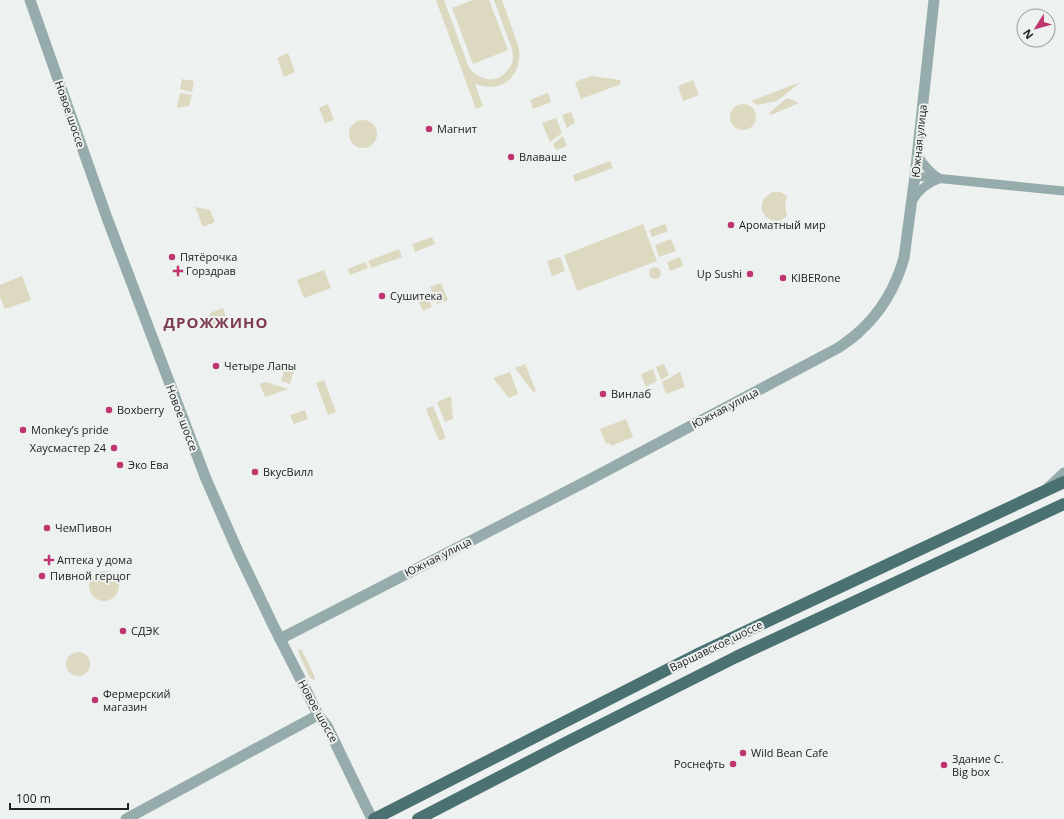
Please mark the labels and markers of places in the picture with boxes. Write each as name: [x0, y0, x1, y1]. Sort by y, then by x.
place label: Магнит: [437, 121, 477, 136]
marker: Магнит: [424, 124, 434, 134]
place label: Влаваше: [519, 149, 567, 164]
marker: Влаваше: [506, 152, 516, 162]
place label: Ароматный мир: [739, 217, 826, 232]
marker: Ароматный мир: [726, 220, 736, 230]
place label: Пятёрочка: [180, 249, 237, 264]
marker: Пятёрочка: [167, 252, 177, 262]
place label: Горздрав: [186, 263, 236, 278]
marker: Горздрав: [173, 266, 183, 276]
place label: Up Sushi: [697, 266, 742, 281]
marker: Up Sushi: [745, 269, 755, 279]
place label: KIBERone: [791, 270, 840, 285]
marker: KIBERone: [778, 273, 788, 283]
place label: Сушитека: [390, 288, 442, 303]
marker: Сушитека: [377, 291, 387, 301]
place label: Четыре Лапы: [224, 358, 296, 373]
marker: Четыре Лапы: [211, 361, 221, 371]
place label: Винлаб: [611, 386, 651, 401]
marker: Винлаб: [598, 389, 608, 399]
place label: Boxberry: [117, 402, 164, 417]
marker: Boxberry: [104, 405, 114, 415]
place label: Monkey’s pride: [31, 422, 109, 437]
marker: Monkey’s pride: [18, 425, 28, 435]
place label: Хаусмастер 24: [30, 440, 107, 455]
marker: Хаусмастер 24: [109, 443, 119, 453]
place label: Эко Ева: [128, 457, 169, 472]
marker: Эко Ева: [115, 460, 125, 470]
place label: ВкусВилл: [263, 464, 313, 479]
marker: ВкусВилл: [250, 467, 260, 477]
place label: ЧемПивон: [55, 520, 112, 535]
marker: ЧемПивон: [42, 523, 52, 533]
place label: Аптека у дома: [57, 552, 132, 567]
marker: Аптека у дома: [44, 555, 54, 565]
place label: Пивной герцог: [50, 568, 131, 583]
marker: Пивной герцог: [37, 571, 47, 581]
place label: СДЭК: [131, 623, 159, 638]
marker: СДЭК: [118, 626, 128, 636]
place label: Фермерский магазин: [103, 686, 171, 714]
marker: Фермерский магазин: [90, 695, 100, 705]
place label: Wild Bean Cafe: [751, 745, 828, 760]
marker: Wild Bean Cafe: [738, 748, 748, 758]
place label: Здание C. Big box: [952, 751, 1004, 779]
place label: Роснефть: [674, 756, 725, 771]
marker: Роснефть: [728, 759, 738, 769]
marker: Здание C. Big box: [939, 760, 949, 770]

